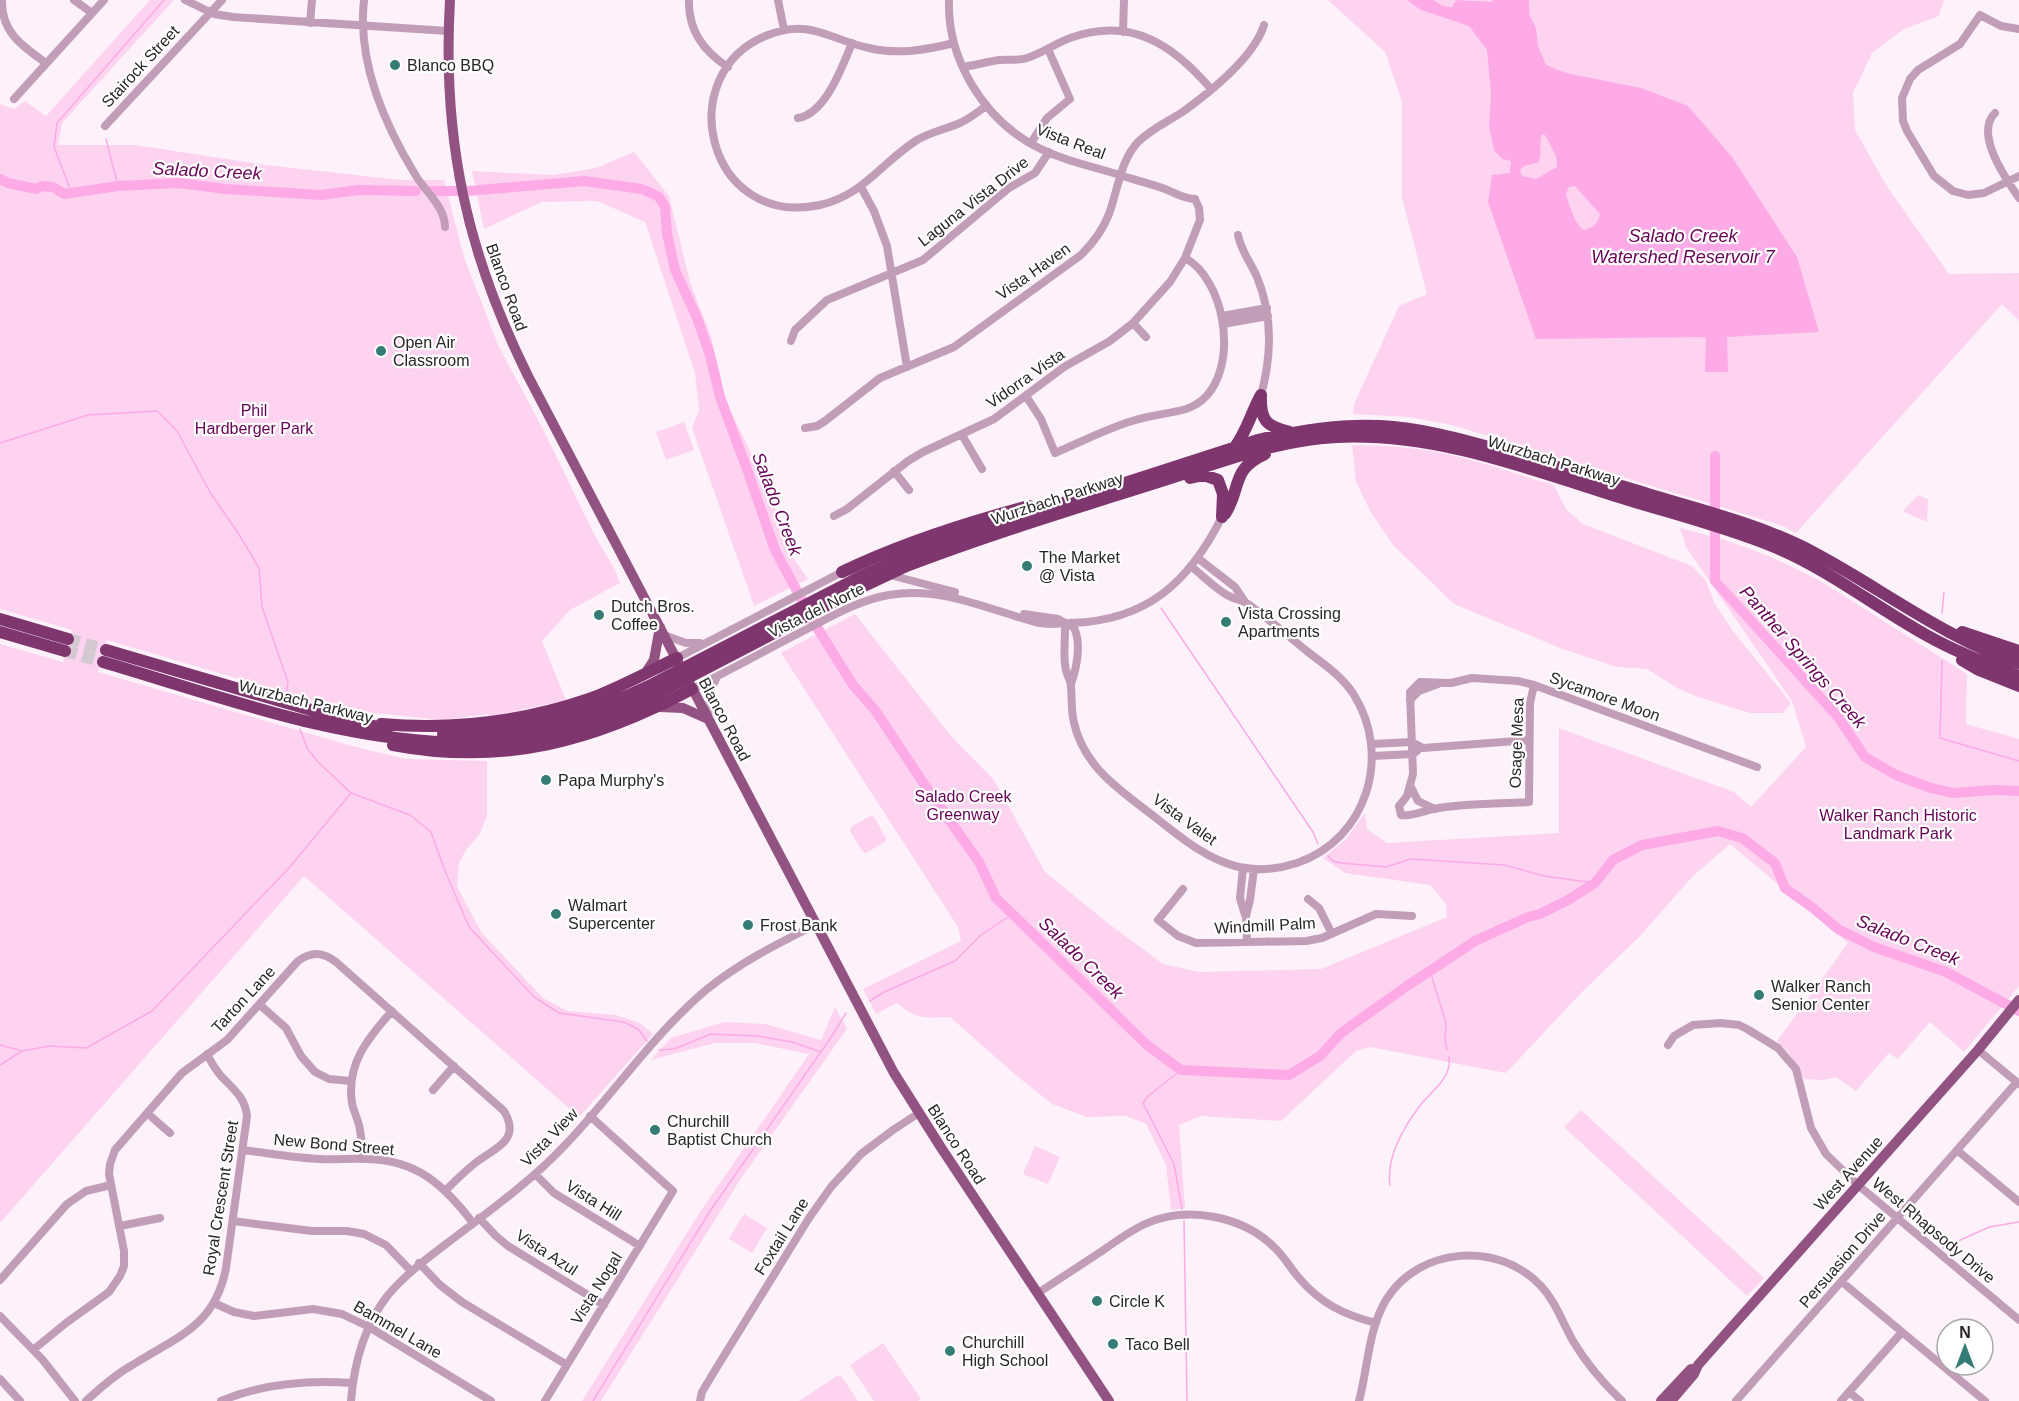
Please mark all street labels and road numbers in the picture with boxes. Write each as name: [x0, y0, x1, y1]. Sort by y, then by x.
street label: Stairock Street: [98, 22, 183, 111]
street label: Vista Real: [1034, 121, 1108, 162]
street label: Laguna Vista Drive: [915, 153, 1032, 250]
street label: Vista Haven: [993, 240, 1073, 303]
street label: Blanco Road: [483, 241, 530, 333]
street label: Vidorra Vista: [983, 345, 1068, 411]
street label: Wurzbach Parkway: [1486, 432, 1622, 489]
street label: Wurzbach Parkway: [989, 469, 1125, 528]
street label: Vista del Norte: [765, 580, 867, 641]
street label: Sycamore Moon: [1547, 669, 1662, 724]
street label: Blanco Road: [696, 675, 754, 764]
street label: Wurzbach Parkway: [237, 677, 375, 726]
street label: Osage Mesa: [1506, 697, 1527, 789]
street label: Vista Valet: [1149, 790, 1220, 849]
street label: Windmill Palm: [1214, 914, 1316, 937]
street label: Tarton Lane: [208, 963, 278, 1036]
street label: Blanco Road: [925, 1101, 989, 1187]
street label: Vista View: [517, 1104, 582, 1170]
street label: Royal Crescent Street: [200, 1119, 241, 1277]
street label: New Bond Street: [273, 1131, 395, 1158]
street label: West Avenue: [1811, 1133, 1886, 1214]
street label: West Rhapsody Drive: [1869, 1174, 1998, 1287]
street label: Vista Hill: [563, 1177, 625, 1224]
street label: Foxtail Lane: [751, 1195, 812, 1278]
street label: Persuasion Drive: [1796, 1208, 1889, 1311]
street label: Vista Azul: [513, 1226, 581, 1279]
street label: Vista Nogal: [568, 1249, 625, 1327]
street label: Bammel Lane: [351, 1297, 445, 1362]

